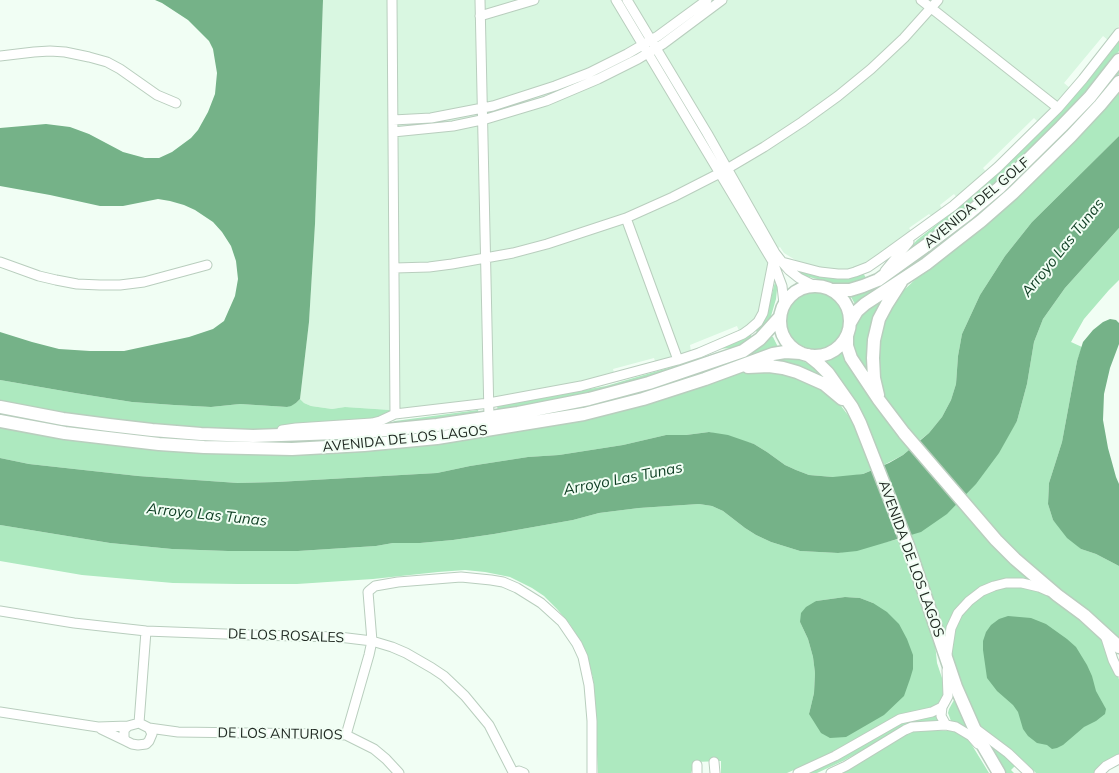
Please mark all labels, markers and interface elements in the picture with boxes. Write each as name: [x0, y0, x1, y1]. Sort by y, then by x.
street label: AVENIDA DEL GOLF: [921, 154, 1033, 252]
water label: Arroyo Las Tunas: [1018, 195, 1108, 301]
street label: AVENIDA DE LOS LAGOS: [322, 422, 488, 456]
water label: Arroyo Las Tunas: [562, 459, 684, 499]
street label: AVENIDA DE LOS LAGOS: [875, 478, 947, 640]
water label: Arroyo Las Tunas: [146, 500, 268, 530]
street label: DE LOS ROSALES: [227, 626, 345, 646]
street label: DE LOS ANTURIOS: [217, 725, 343, 743]

